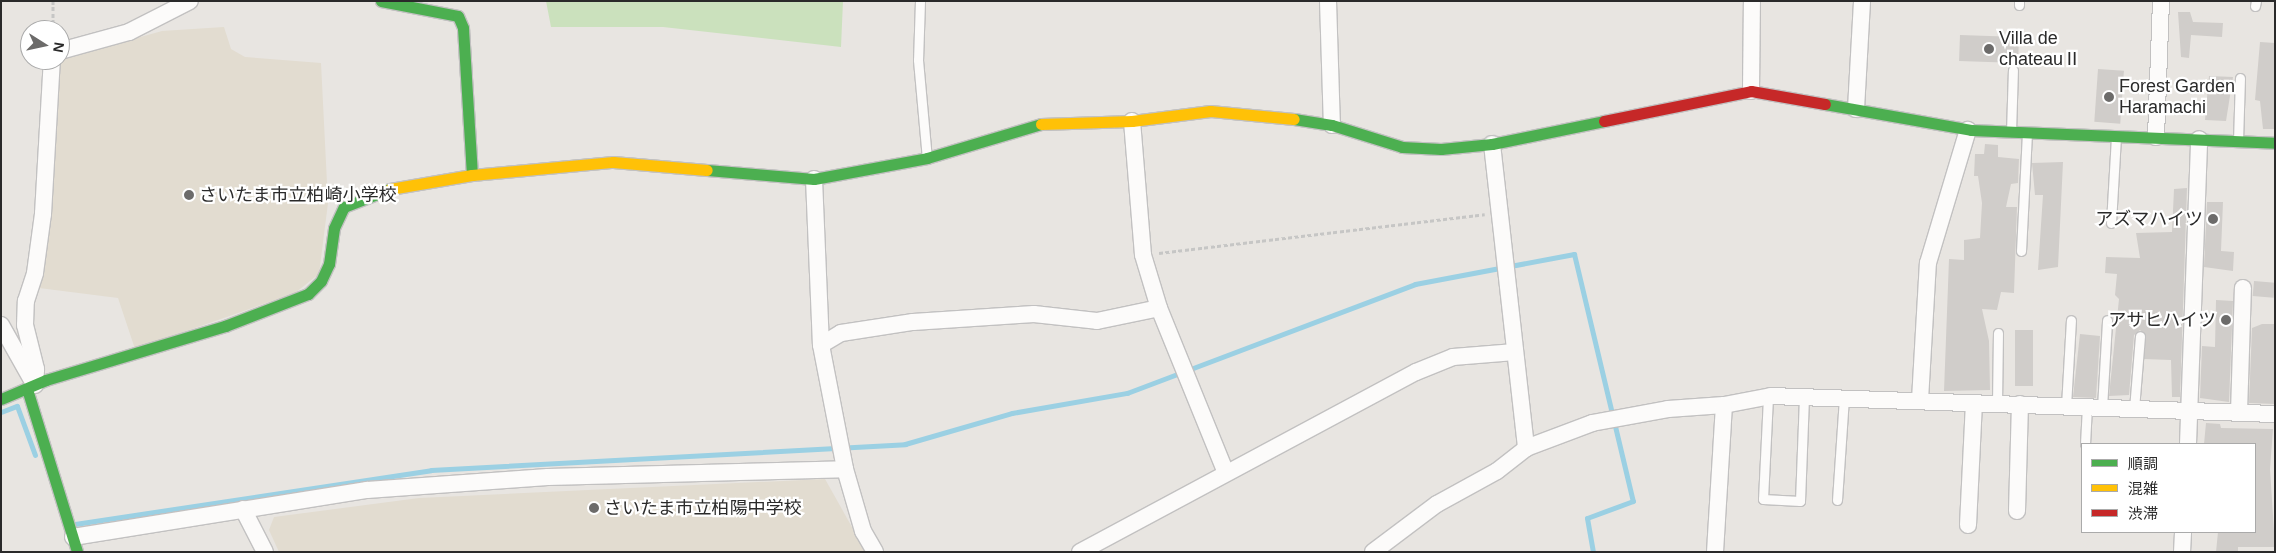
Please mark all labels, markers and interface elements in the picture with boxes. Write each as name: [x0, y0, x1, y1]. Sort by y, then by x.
north arrow: [20, 20, 70, 70]
place label: Villa de chateauⅡ: [1999, 28, 2081, 70]
text: N: [50, 41, 68, 54]
marker: Villa de chateauⅡ: [1983, 43, 1995, 55]
place label: Forest Garden Haramachi: [2119, 76, 2235, 118]
marker: Forest Garden Haramachi: [2103, 91, 2115, 103]
place label: さいたま市立柏崎小学校: [199, 184, 397, 206]
marker: さいたま市立柏崎小学校: [183, 189, 195, 201]
place label: アズマハイツ: [2095, 208, 2203, 230]
marker: アズマハイツ: [2207, 213, 2219, 225]
place label: アサヒハイツ: [2108, 309, 2216, 331]
marker: アサヒハイツ: [2220, 314, 2232, 326]
legend: [2081, 443, 2256, 533]
text: 順調: [2128, 455, 2158, 472]
text: 混雑: [2128, 480, 2158, 497]
place label: さいたま市立柏陽中学校: [604, 497, 802, 519]
marker: さいたま市立柏陽中学校: [588, 502, 600, 514]
text: 渋滞: [2128, 505, 2158, 522]

